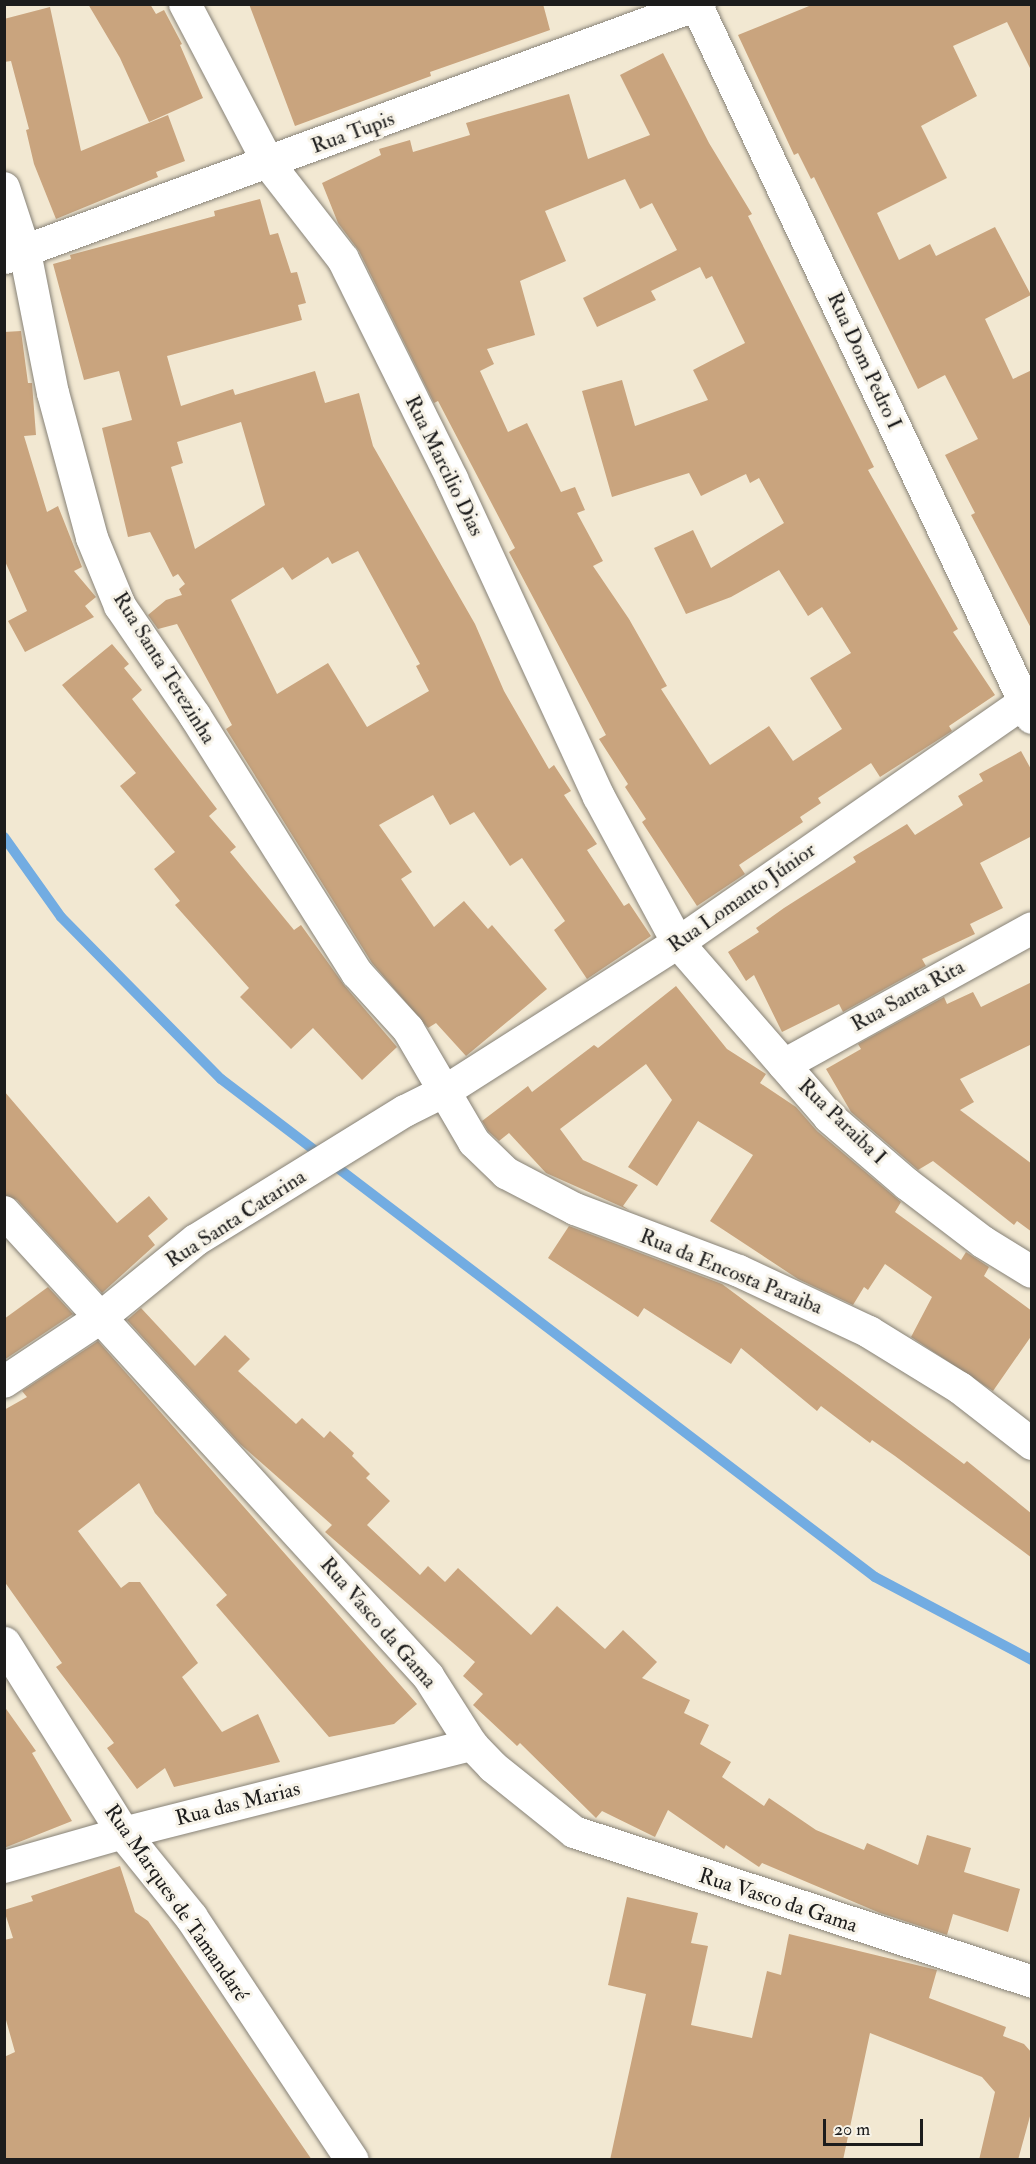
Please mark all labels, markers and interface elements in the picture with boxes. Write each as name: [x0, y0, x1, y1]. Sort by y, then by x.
street label: Rua Tupis: [308, 106, 398, 160]
street label: Rua Dom Pedro I: [821, 288, 907, 434]
street label: Rua Marcilio Dias: [399, 392, 489, 540]
street label: Rua Santa Terezinha: [107, 588, 221, 748]
street label: Rua Lomanto Júnior: [663, 838, 821, 958]
street label: Rua Santa Rita: [847, 955, 969, 1037]
street label: Rua Paraiba I: [793, 1074, 891, 1170]
street label: Rua Santa Catarina: [161, 1164, 311, 1274]
street label: Rua da Encosta Paraiba: [636, 1224, 826, 1320]
street label: Rua Vasco da Gama: [314, 1552, 442, 1694]
street label: Rua das Marias: [173, 1776, 303, 1832]
street label: Rua Marques de Tamandaré: [99, 1800, 253, 2006]
street label: Rua Vasco da Gama: [696, 1863, 860, 1939]
scale bar: [826, 2107, 926, 2145]
text: 20 m: [834, 2118, 870, 2141]

